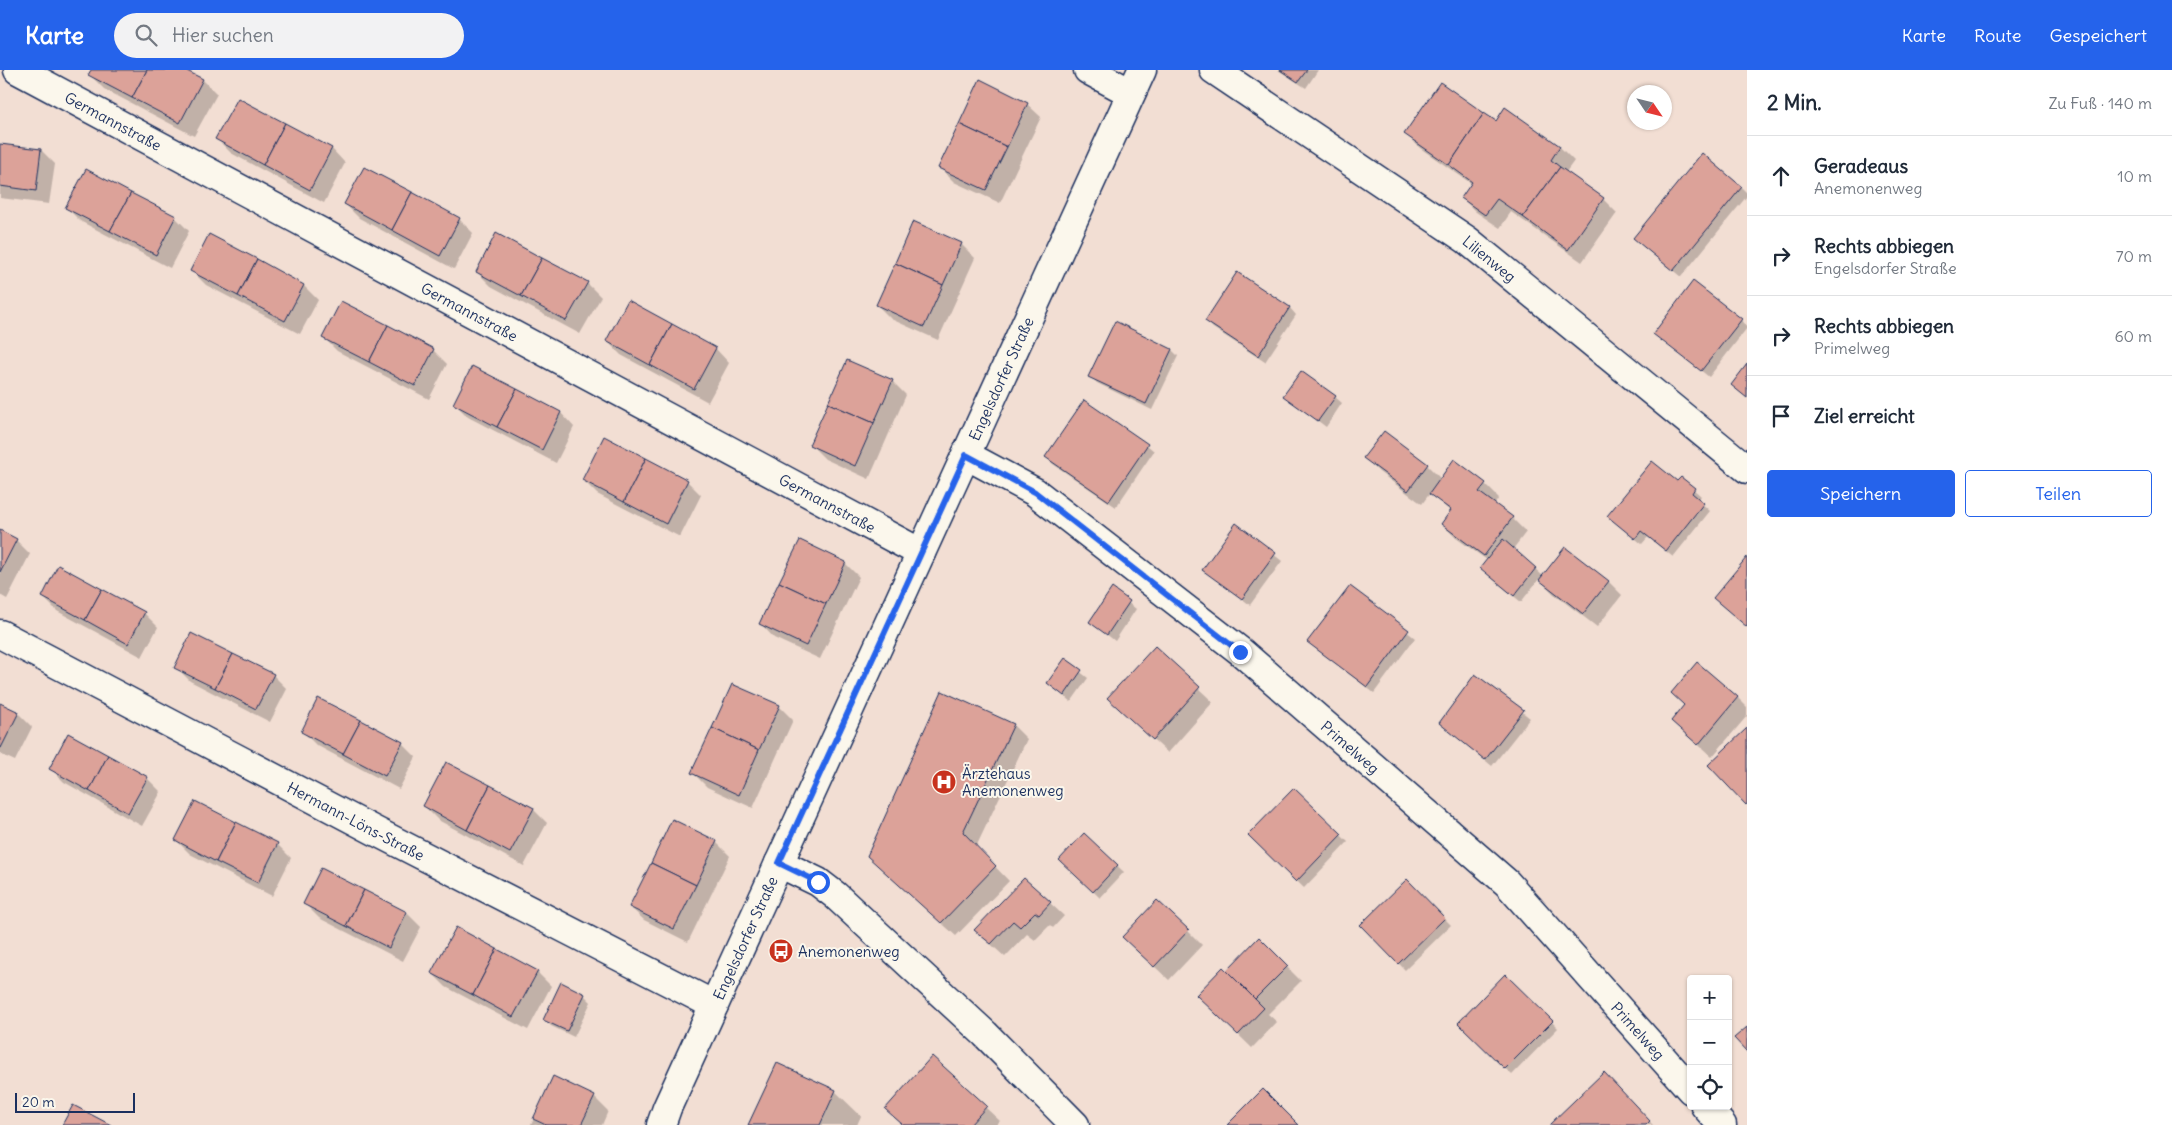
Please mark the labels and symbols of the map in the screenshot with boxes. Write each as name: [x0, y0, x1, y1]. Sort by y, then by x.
north arrow: [1627, 85, 1672, 130]
street label: Germannstraße: [62, 87, 165, 155]
street label: Lilienweg: [1459, 231, 1520, 286]
street label: Germannstraße: [418, 278, 521, 345]
street label: Engelsdorfer Straße: [964, 314, 1037, 444]
street label: Germannstraße: [776, 469, 879, 537]
route end: [1229, 641, 1252, 664]
street label: Primelweg: [1317, 716, 1384, 778]
place label: Ärztehaus Anemonenweg: [962, 764, 1064, 800]
hospital icon: Ärztehaus Anemonenweg: [931, 769, 957, 795]
street label: Hermann-Löns-Straße: [284, 777, 428, 864]
route start: [807, 871, 830, 894]
street label: Engelsdorfer Straße: [708, 873, 781, 1003]
bus stop icon: Anemonenweg: [768, 938, 794, 964]
place label: Anemonenweg: [798, 942, 900, 961]
street label: Primelweg: [1607, 998, 1669, 1064]
scale bar: [15, 1090, 135, 1113]

